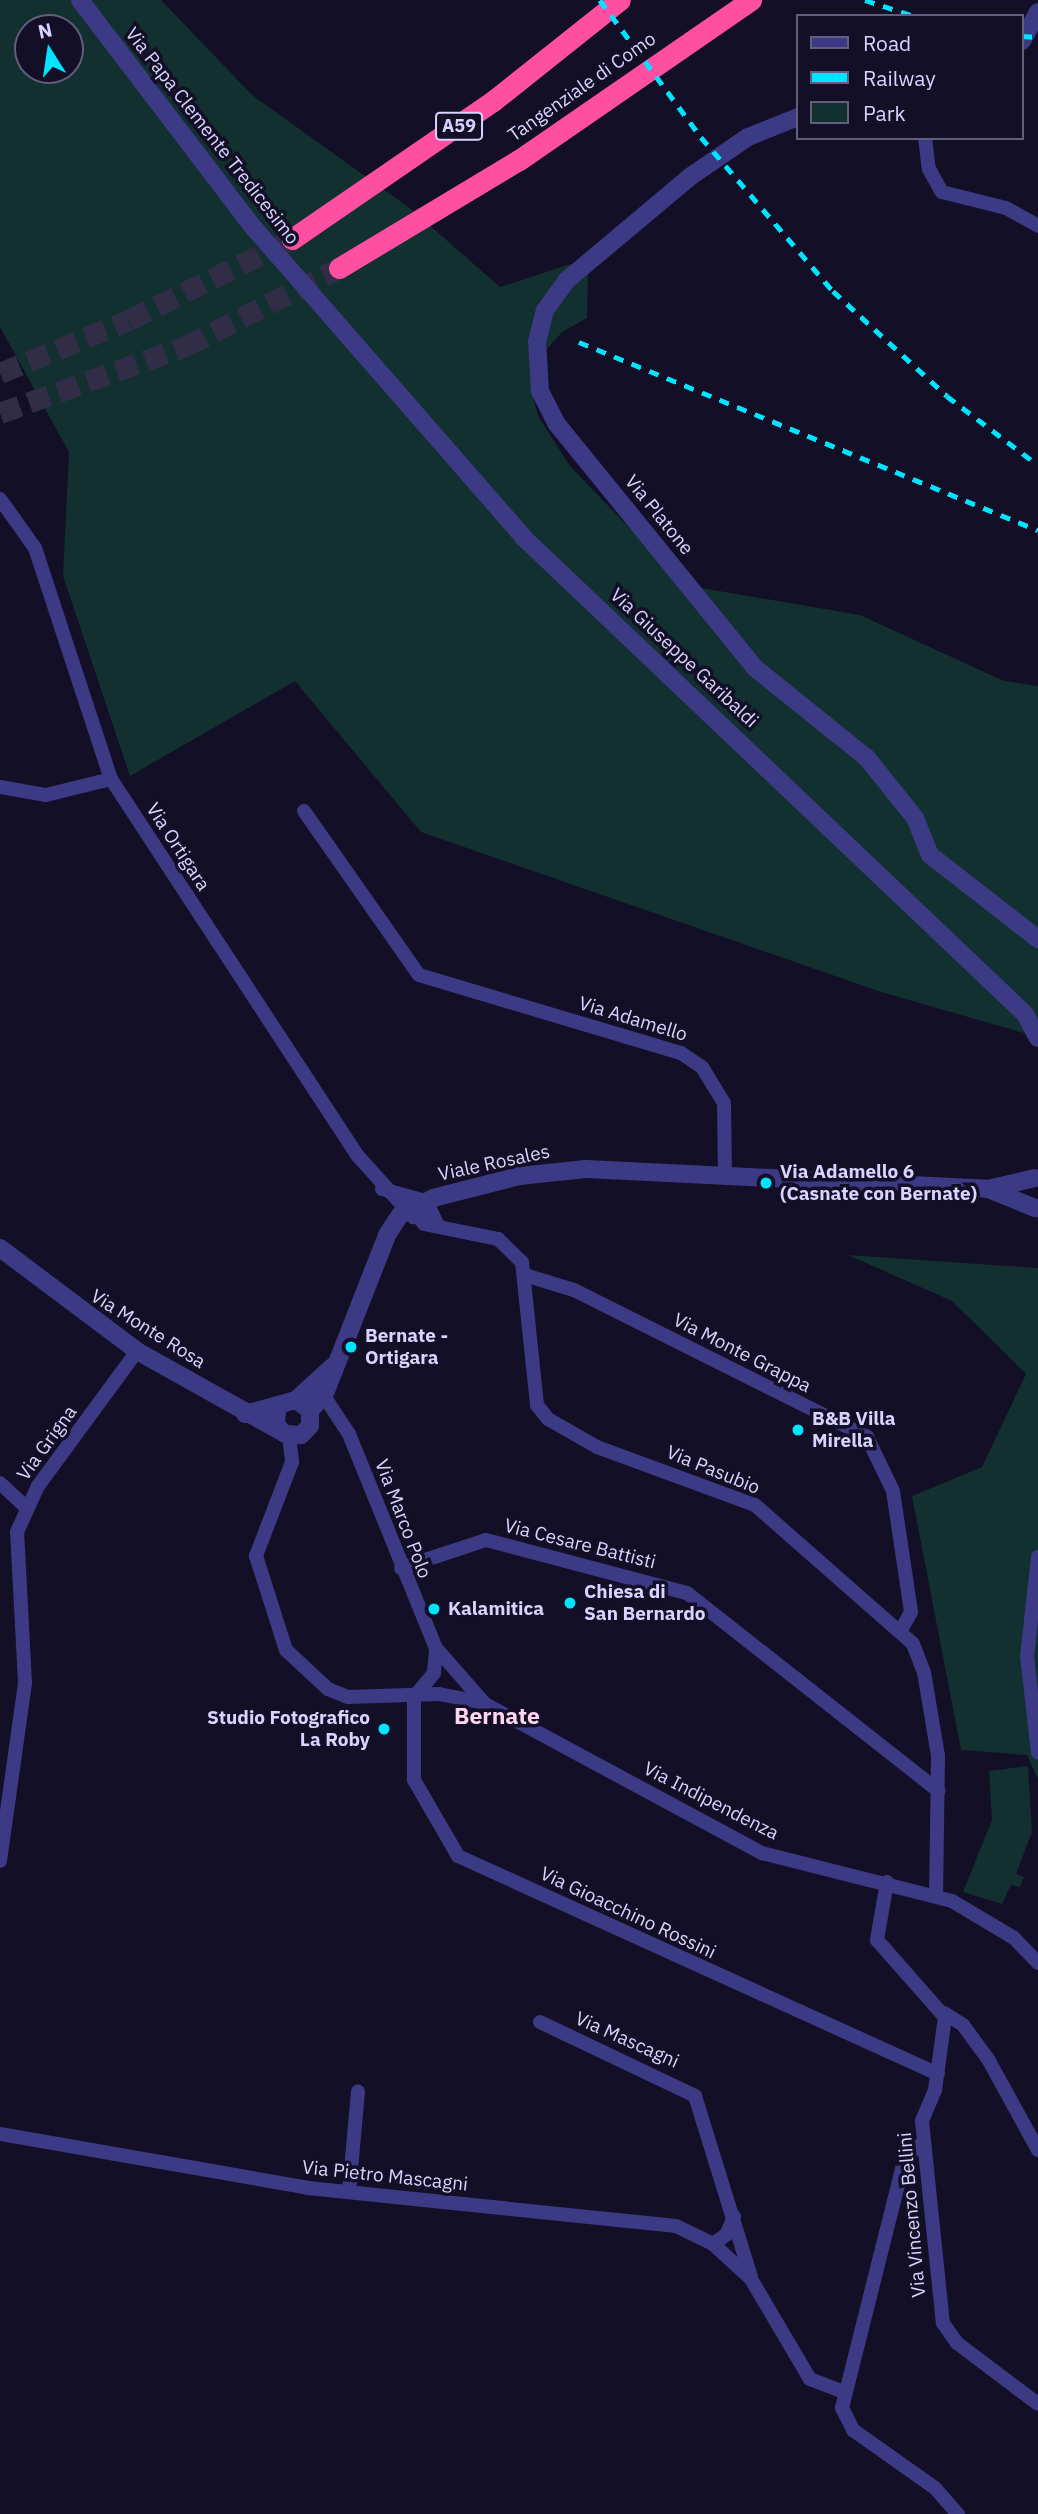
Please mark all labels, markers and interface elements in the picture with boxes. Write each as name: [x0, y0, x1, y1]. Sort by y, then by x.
north arrow: [14, 14, 84, 84]
legend: [796, 14, 1024, 140]
text: N: [36, 17, 54, 44]
street label: Via Papa Clemente Tredicesimo: [120, 23, 304, 249]
street label: Tangenziale di Como: [504, 27, 660, 147]
text: Road: [863, 29, 911, 57]
text: Railway: [863, 64, 936, 92]
text: Park: [863, 99, 906, 127]
road number: A59: [434, 112, 484, 140]
street label: Via Platone: [620, 470, 698, 560]
street label: Via Giuseppe Garibaldi: [605, 584, 763, 732]
street label: Via Ortigara: [141, 799, 215, 895]
street label: Via Adamello: [576, 992, 690, 1046]
street label: Viale Rosales: [436, 1140, 552, 1186]
place label: Via Adamello 6 (Casnate con Bernate): [780, 1161, 977, 1205]
marker: Via Adamello 6 (Casnate con Bernate): [758, 1175, 774, 1191]
street label: Via Monte Rosa: [86, 1285, 210, 1373]
street label: Via Monte Grappa: [669, 1308, 815, 1398]
place label: Bernate - Ortigara: [365, 1325, 448, 1369]
marker: Bernate - Ortigara: [343, 1339, 359, 1355]
street label: Via Grigna: [12, 1401, 82, 1485]
place label: B&B Villa Mirella: [812, 1408, 895, 1452]
marker: B&B Villa Mirella: [790, 1422, 806, 1438]
street label: Via Pasubio: [663, 1441, 763, 1499]
street label: Via Marco Polo: [370, 1456, 436, 1582]
street label: Via Cesare Battisti: [502, 1514, 658, 1574]
place label: Chiesa di San Bernardo: [584, 1581, 706, 1625]
marker: Chiesa di San Bernardo: [562, 1595, 578, 1611]
place label: Kalamitica: [448, 1598, 544, 1620]
marker: Kalamitica: [426, 1601, 442, 1617]
district label: Bernate: [454, 1701, 540, 1729]
place label: Studio Fotografico La Roby: [207, 1707, 370, 1751]
marker: Studio Fotografico La Roby: [376, 1721, 392, 1737]
street label: Via Indipendenza: [640, 1757, 782, 1845]
street label: Via Gioacchino Rossini: [536, 1862, 720, 1964]
street label: Via Mascagni: [572, 2007, 682, 2073]
street label: Via Vincenzo Bellini: [893, 2131, 931, 2299]
street label: Via Pietro Mascagni: [301, 2156, 469, 2196]

